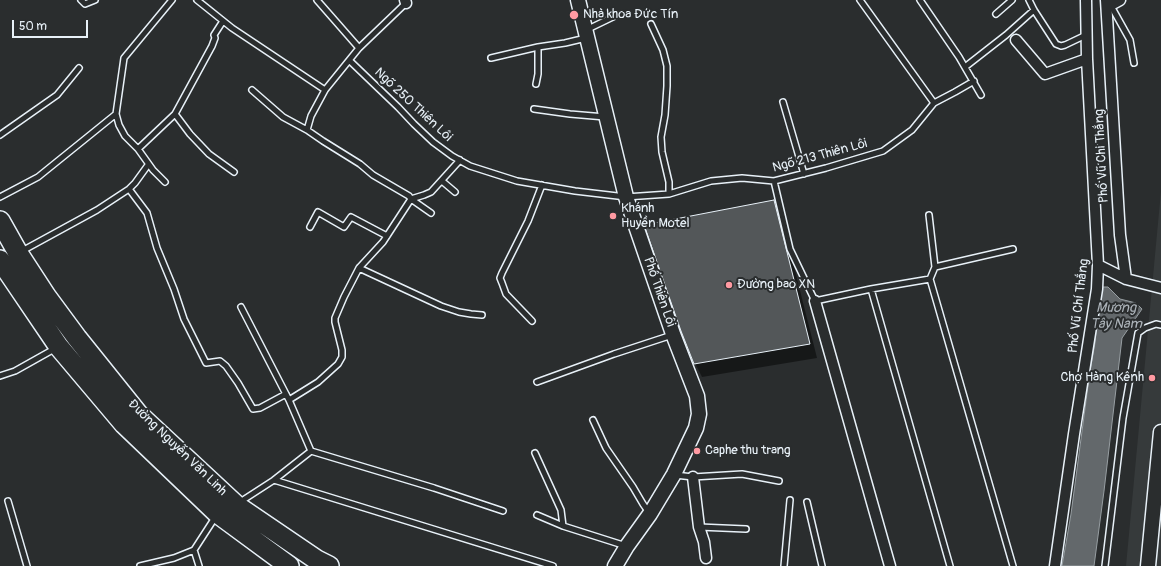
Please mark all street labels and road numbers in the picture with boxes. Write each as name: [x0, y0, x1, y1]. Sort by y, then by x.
street label: Ngõ 250 Thiên Lôi: [371, 65, 455, 145]
street label: Phố Vũ Chi Thắng: [1092, 109, 1112, 203]
street label: Ngõ 213 Thiên Lôi: [771, 136, 869, 176]
street label: Phố Thiên Lôi: [640, 255, 678, 329]
street label: Phố Vũ Chí Thắng: [1065, 258, 1093, 354]
street label: Đường Nguyễn Văn Linh: [124, 397, 230, 499]

